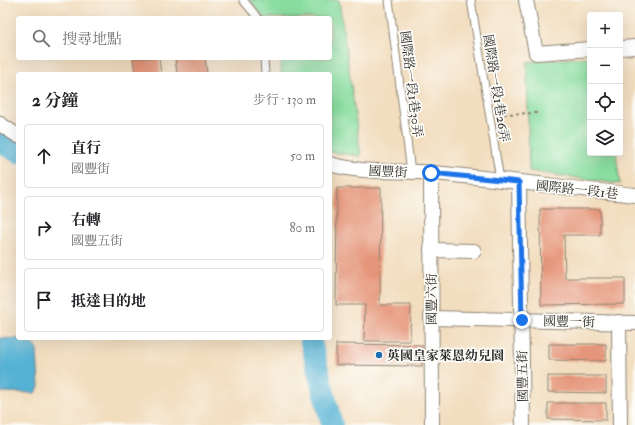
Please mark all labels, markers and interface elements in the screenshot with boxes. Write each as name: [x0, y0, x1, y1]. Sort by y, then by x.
map controls: [587, 12, 623, 156]
button: +: [587, 12, 623, 48]
search box: [16, 16, 332, 60]
icon: search: [30, 27, 52, 49]
text: 搜尋地點: [62, 30, 122, 49]
street label: 國際路一段1巷30弄: [397, 30, 425, 138]
street label: 國際路一段1巷26弄: [480, 33, 512, 143]
button: −: [587, 48, 623, 84]
button: locate: [587, 84, 623, 120]
text: 2 分鐘: [32, 90, 78, 111]
text: 步行 · 130 m: [253, 92, 316, 108]
button: layers: [587, 120, 623, 156]
text: 直行: [71, 139, 101, 158]
icon: ahead: [33, 145, 55, 167]
text: 50 m: [290, 148, 315, 164]
text: 國豐街: [71, 161, 110, 177]
street label: 國豐街: [368, 163, 408, 181]
route start: [422, 164, 440, 182]
street label: 國際路一段1巷: [535, 178, 619, 202]
text: 右轉: [71, 211, 101, 230]
icon: right: [33, 217, 55, 239]
text: 80 m: [289, 220, 315, 236]
text: 國豐五街: [71, 233, 123, 249]
street label: 國豐六街: [424, 273, 440, 325]
icon: arrive: [33, 289, 55, 311]
text: 抵達目的地: [71, 292, 146, 311]
route end: [513, 311, 531, 329]
street label: 國豐一街: [543, 314, 595, 330]
place label: 英國皇家萊恩幼兒園: [387, 348, 504, 364]
marker: 英國皇家萊恩幼兒園: [374, 350, 384, 360]
street label: 國豐五街: [515, 350, 531, 402]

